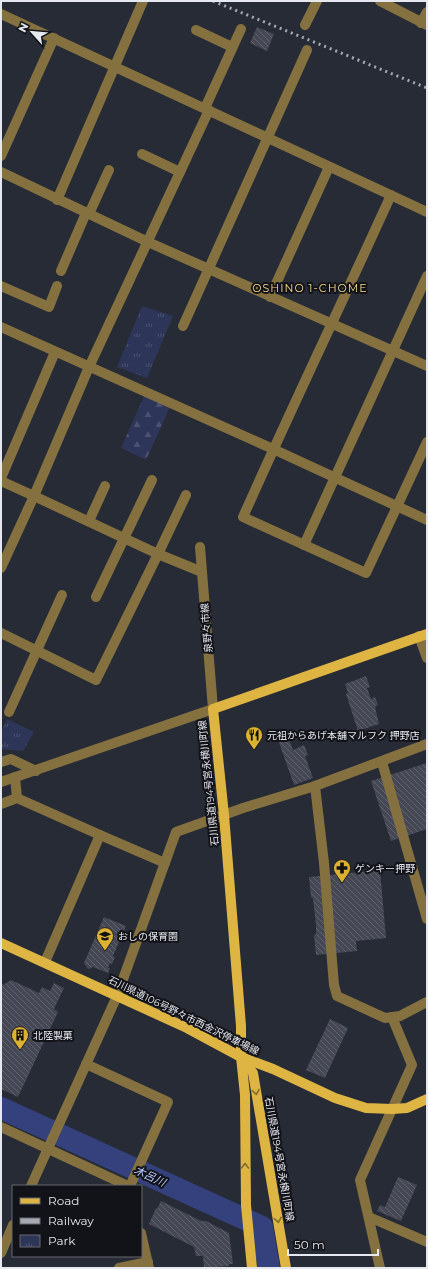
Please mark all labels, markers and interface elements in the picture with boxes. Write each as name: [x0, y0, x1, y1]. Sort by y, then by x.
north arrow: [12, 12, 52, 52]
text: N: [15, 20, 31, 35]
district label: OSHINO 1-CHOME: [252, 281, 368, 295]
street label: 泉野々市線: [198, 602, 215, 653]
street label: 石川県道194号宮永横川町線: [195, 719, 222, 846]
restaurant icon: 元祖からあげ本舗マルフク 押野店: [244, 725, 264, 750]
place label: 元祖からあげ本舗マルフク 押野店: [267, 729, 420, 742]
pharmacy icon: ゲンキー押野: [332, 858, 352, 883]
place label: ゲンキー押野: [355, 862, 415, 875]
school or university icon: おしの保育園: [95, 926, 115, 951]
place label: おしの保育園: [118, 930, 178, 943]
street label: 石川県道106号野々市西金沢停車場線: [106, 973, 261, 1058]
building icon: 北陸製菓: [10, 1025, 30, 1050]
place label: 北陸製菓: [33, 1029, 73, 1042]
one-way arrow: [251, 1089, 260, 1095]
street label: 石川県道194号宮永横川町線: [262, 1096, 297, 1222]
water label: 木呂川: [132, 1163, 169, 1190]
one-way arrow: [241, 1163, 249, 1169]
legend: [12, 1185, 142, 1257]
text: Road: [48, 1193, 79, 1208]
text: Railway: [48, 1213, 94, 1228]
one-way arrow: [273, 1217, 282, 1223]
scale bar: [288, 1231, 378, 1257]
text: Park: [48, 1233, 76, 1248]
text: 50 m: [294, 1237, 325, 1252]

